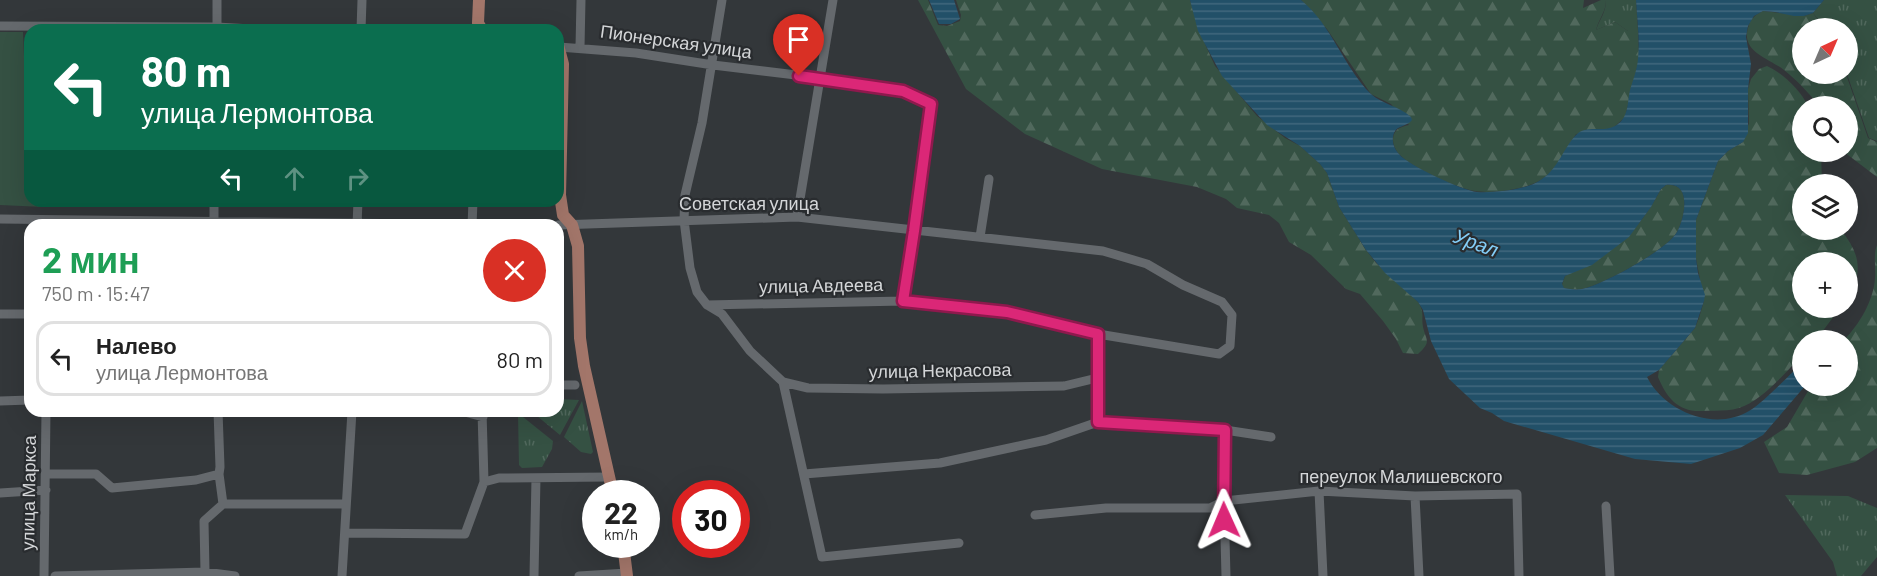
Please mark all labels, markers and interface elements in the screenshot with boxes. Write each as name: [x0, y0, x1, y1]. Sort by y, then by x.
pin: [773, 14, 824, 76]
north arrow: [1792, 18, 1858, 84]
map controls: [1792, 18, 1858, 396]
street label: Пионерская улица: [599, 19, 754, 63]
icon: arrive: [782, 23, 815, 56]
text: 80 m: [141, 45, 231, 95]
icon: left: [42, 48, 120, 126]
text: улица Лермонтова: [141, 96, 373, 128]
button: search: [1792, 96, 1858, 162]
icon: left: [215, 162, 248, 195]
icon: ahead: [278, 162, 311, 195]
icon: right: [341, 162, 374, 195]
button: layers: [1792, 174, 1858, 240]
street label: Советская улица: [679, 192, 820, 214]
water label: Урал: [1450, 223, 1502, 261]
text: 2 мин: [42, 237, 140, 280]
button: close: [483, 239, 546, 302]
button: +: [1792, 252, 1858, 318]
street label: улица Авдеева: [759, 273, 884, 297]
text: 750 m · 15:47: [42, 281, 150, 305]
button: −: [1792, 330, 1858, 396]
text: Налево: [96, 332, 177, 358]
icon: left: [45, 342, 78, 375]
text: 80 m: [497, 346, 543, 372]
street label: улица Некрасова: [869, 358, 1012, 382]
text: улица Лермонтова: [96, 360, 268, 384]
street label: улица Маркса: [16, 434, 40, 551]
street label: переулок Малишевского: [1299, 465, 1503, 487]
speed limit sign: 30: [672, 480, 750, 558]
position arrow: [1192, 488, 1256, 552]
text: 22: [604, 494, 638, 530]
text: km/h: [604, 525, 638, 543]

